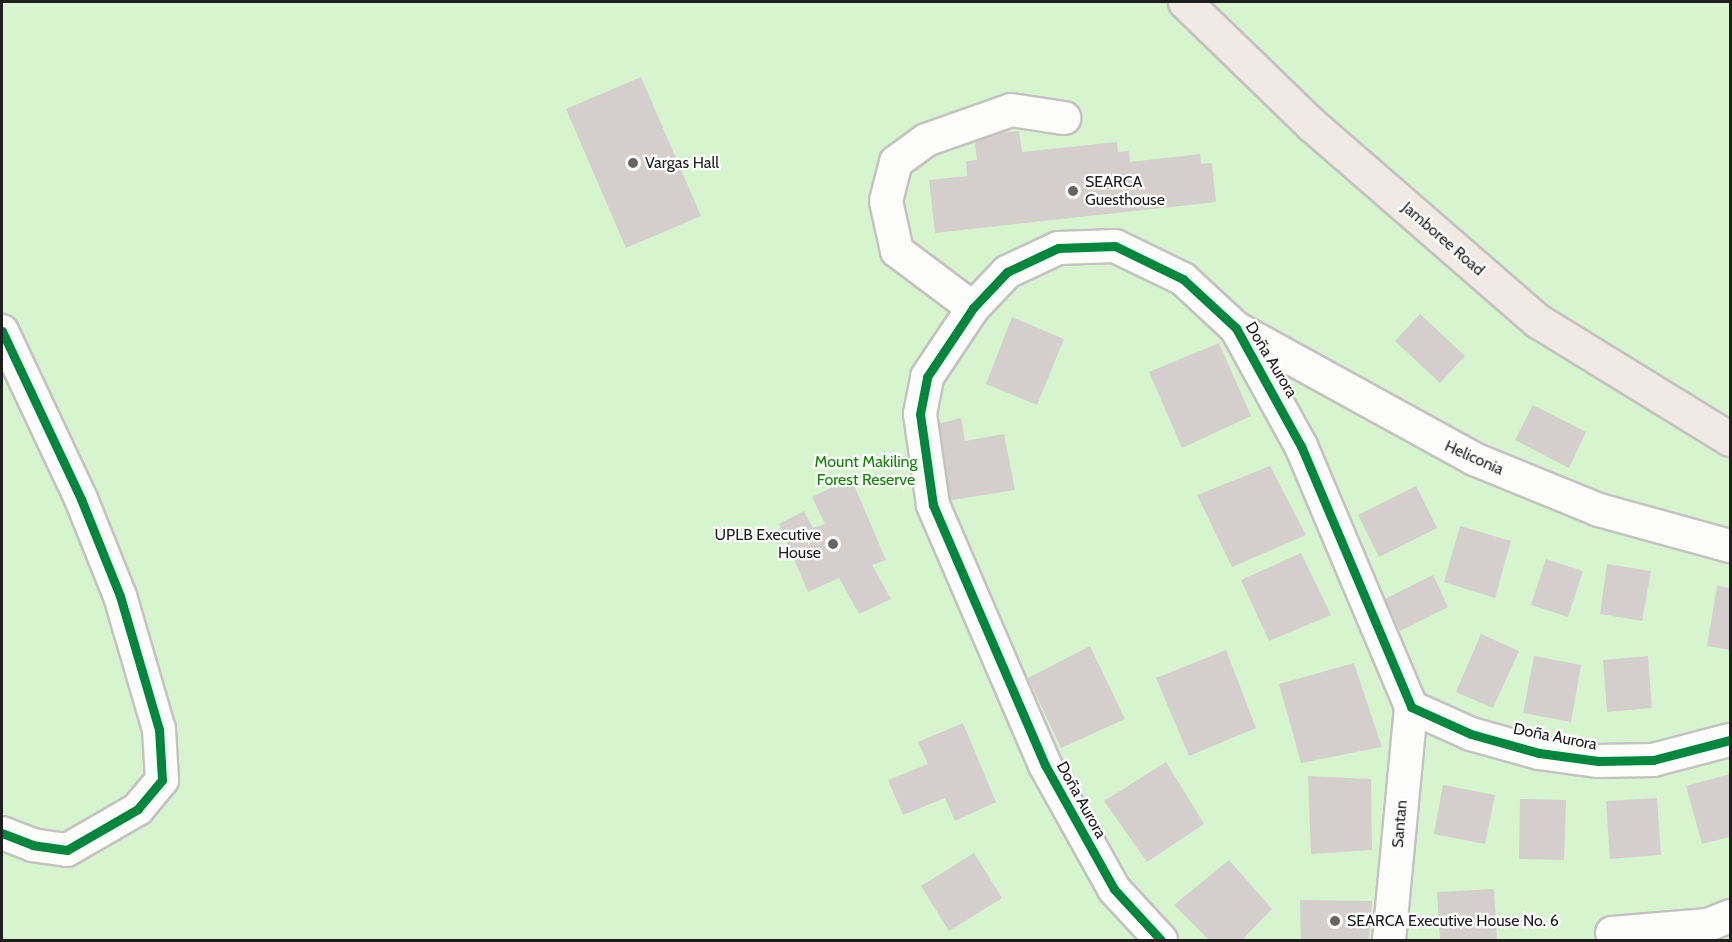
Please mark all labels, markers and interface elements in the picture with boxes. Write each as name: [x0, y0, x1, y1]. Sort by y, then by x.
place label: Vargas Hall: [645, 153, 719, 173]
marker: Vargas Hall: [626, 156, 640, 170]
place label: SEARCA Guesthouse: [1085, 172, 1165, 210]
marker: SEARCA Guesthouse: [1066, 184, 1080, 198]
street label: Jamboree Road: [1398, 198, 1488, 280]
street label: Doña Aurora: [1241, 319, 1301, 401]
street label: Heliconia: [1442, 437, 1506, 479]
park label: Mount Makiling Forest Reserve: [814, 452, 918, 490]
place label: UPLB Executive House: [714, 525, 821, 563]
marker: UPLB Executive House: [826, 537, 840, 551]
street label: Doña Aurora: [1512, 719, 1598, 755]
street label: Doña Aurora: [1052, 758, 1110, 842]
street label: Santan: [1388, 799, 1412, 849]
place label: SEARCA Executive House No. 6: [1347, 911, 1559, 931]
marker: SEARCA Executive House No. 6: [1328, 914, 1342, 928]

